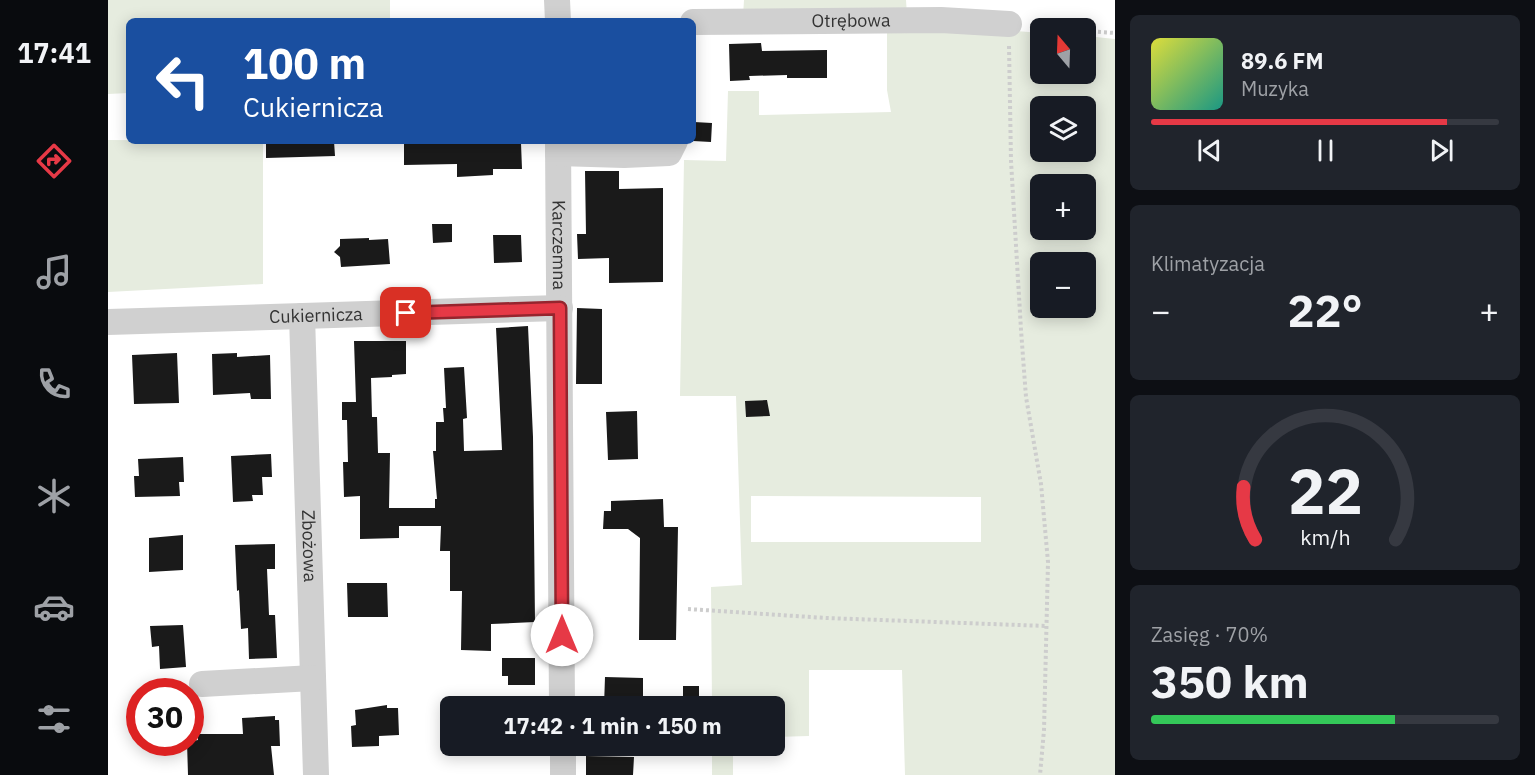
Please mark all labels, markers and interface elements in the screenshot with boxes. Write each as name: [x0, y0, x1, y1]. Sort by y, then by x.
street label: Otrębowa: [811, 8, 891, 32]
north arrow: [1030, 18, 1096, 84]
map controls: [1030, 18, 1096, 318]
text: 17:41: [17, 35, 91, 70]
text: 100 m: [243, 36, 366, 91]
icon: left: [144, 42, 222, 120]
text: 89.6 FM: [1241, 46, 1324, 75]
text: Muzyka: [1241, 75, 1309, 102]
text: Cukiernicza: [243, 89, 383, 124]
button: layers: [1030, 96, 1096, 162]
icon: previous: [1193, 134, 1226, 167]
icon: pause: [1309, 134, 1342, 167]
icon: next: [1425, 134, 1458, 167]
icon: directions: [33, 140, 75, 182]
button: +: [1030, 174, 1096, 240]
street label: Karczemna: [547, 200, 571, 290]
text: Klimatyzacja: [1151, 250, 1265, 277]
icon: music: [33, 251, 75, 293]
button: −: [1030, 252, 1096, 318]
text: 22°: [1287, 281, 1363, 339]
pin: [380, 287, 431, 338]
text: −: [1151, 289, 1171, 332]
text: +: [1479, 289, 1499, 332]
icon: arrive: [389, 296, 422, 329]
street label: Cukiernicza: [269, 302, 363, 328]
icon: phone: [33, 363, 75, 405]
text: 22: [1288, 450, 1362, 531]
icon: climate: [33, 475, 75, 517]
street label: Zbożowa: [297, 509, 322, 583]
text: km/h: [1300, 523, 1350, 551]
icon: car: [33, 586, 75, 628]
position arrow: [530, 603, 594, 667]
text: Zasięg · 70%: [1151, 621, 1268, 648]
text: 350 km: [1151, 652, 1309, 710]
speed limit sign: 30: [126, 678, 204, 756]
icon: filters: [33, 698, 75, 740]
text: 17:42 · 1 min · 150 m: [503, 711, 722, 740]

